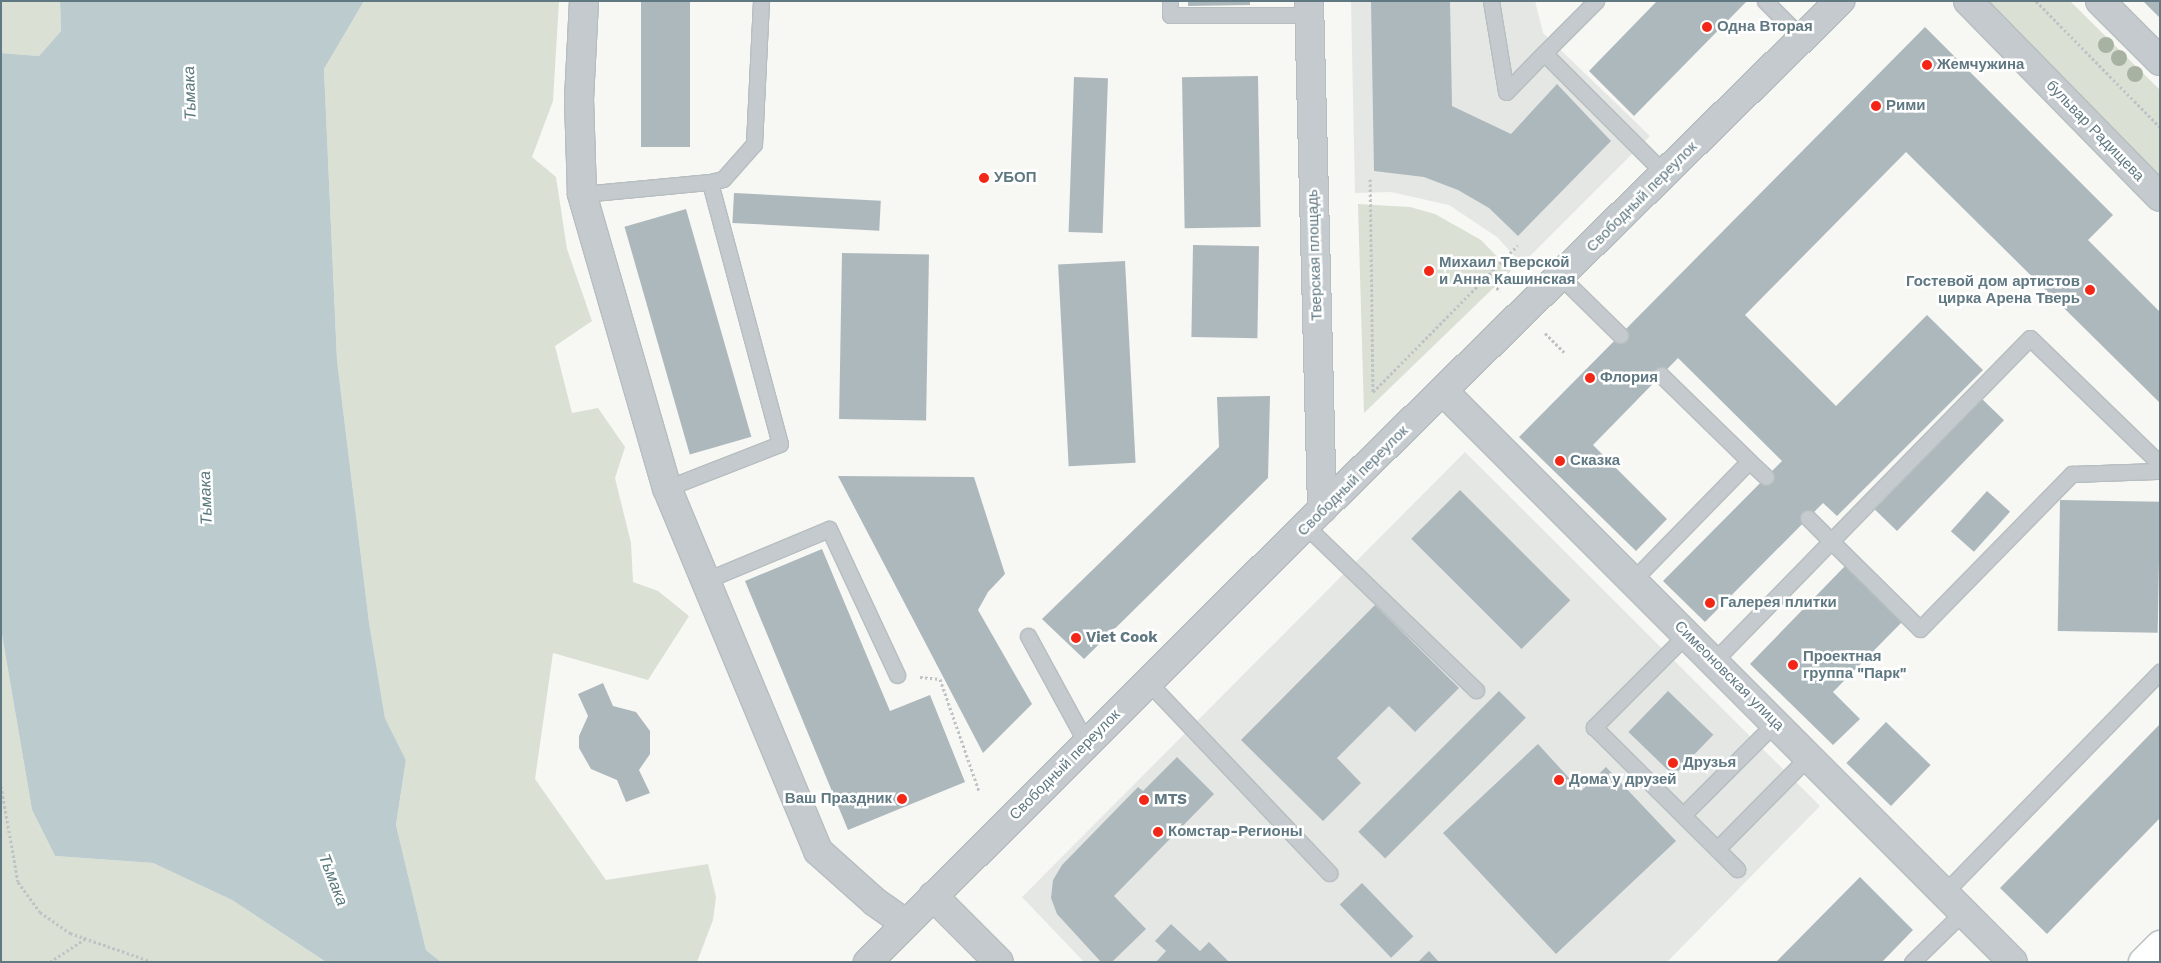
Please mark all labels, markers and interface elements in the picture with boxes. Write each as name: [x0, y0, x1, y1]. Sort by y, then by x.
place label: Одна Вторая: [1717, 18, 1813, 36]
marker: Одна Вторая: [1701, 21, 1713, 33]
place label: Жемчужина: [1937, 56, 2024, 74]
marker: Жемчужина: [1921, 59, 1933, 71]
water label: Тьмака: [179, 66, 201, 120]
street label: бульвар Радищева: [2042, 77, 2148, 185]
place label: Рими: [1886, 97, 1926, 115]
marker: Рими: [1870, 100, 1882, 112]
street label: Свободный переулок: [1583, 138, 1701, 256]
place label: УБОП: [994, 169, 1037, 187]
marker: УБОП: [978, 172, 990, 184]
street label: Тверская площадь: [1304, 189, 1326, 321]
place label: Михаил Тверской и Анна Кашинская: [1439, 253, 1576, 288]
marker: Михаил Тверской и Анна Кашинская: [1423, 265, 1435, 277]
place label: Гостевой дом артистов цирка Арена Тверь: [1906, 272, 2080, 307]
marker: Гостевой дом артистов цирка Арена Тверь: [2084, 284, 2096, 296]
place label: Флория: [1600, 369, 1658, 387]
marker: Флория: [1584, 372, 1596, 384]
street label: Свободный переулок: [1294, 422, 1412, 540]
place label: Сказка: [1570, 452, 1620, 470]
marker: Сказка: [1554, 455, 1566, 467]
water label: Тьмака: [195, 471, 217, 525]
place label: Галерея плитки: [1720, 594, 1837, 612]
marker: Галерея плитки: [1704, 597, 1716, 609]
street label: Симеоновская улица: [1670, 617, 1788, 735]
place label: Viet Cook: [1086, 629, 1158, 647]
marker: Viet Cook: [1070, 632, 1082, 644]
place label: Проектная группа "Парк": [1803, 647, 1907, 682]
marker: Проектная группа "Парк": [1787, 659, 1799, 671]
street label: Свободный переулок: [1006, 706, 1124, 824]
place label: Друзья: [1683, 754, 1736, 772]
marker: Друзья: [1667, 757, 1679, 769]
place label: Дома у друзей: [1569, 771, 1676, 789]
marker: Дома у друзей: [1553, 774, 1565, 786]
place label: Ваш Праздник: [785, 790, 892, 808]
place label: MTS: [1154, 791, 1187, 809]
marker: Ваш Праздник: [896, 793, 908, 805]
marker: MTS: [1138, 794, 1150, 806]
place label: Комстар-Регионы: [1168, 823, 1303, 841]
marker: Комстар-Регионы: [1152, 826, 1164, 838]
water label: Тьмака: [314, 851, 352, 909]

